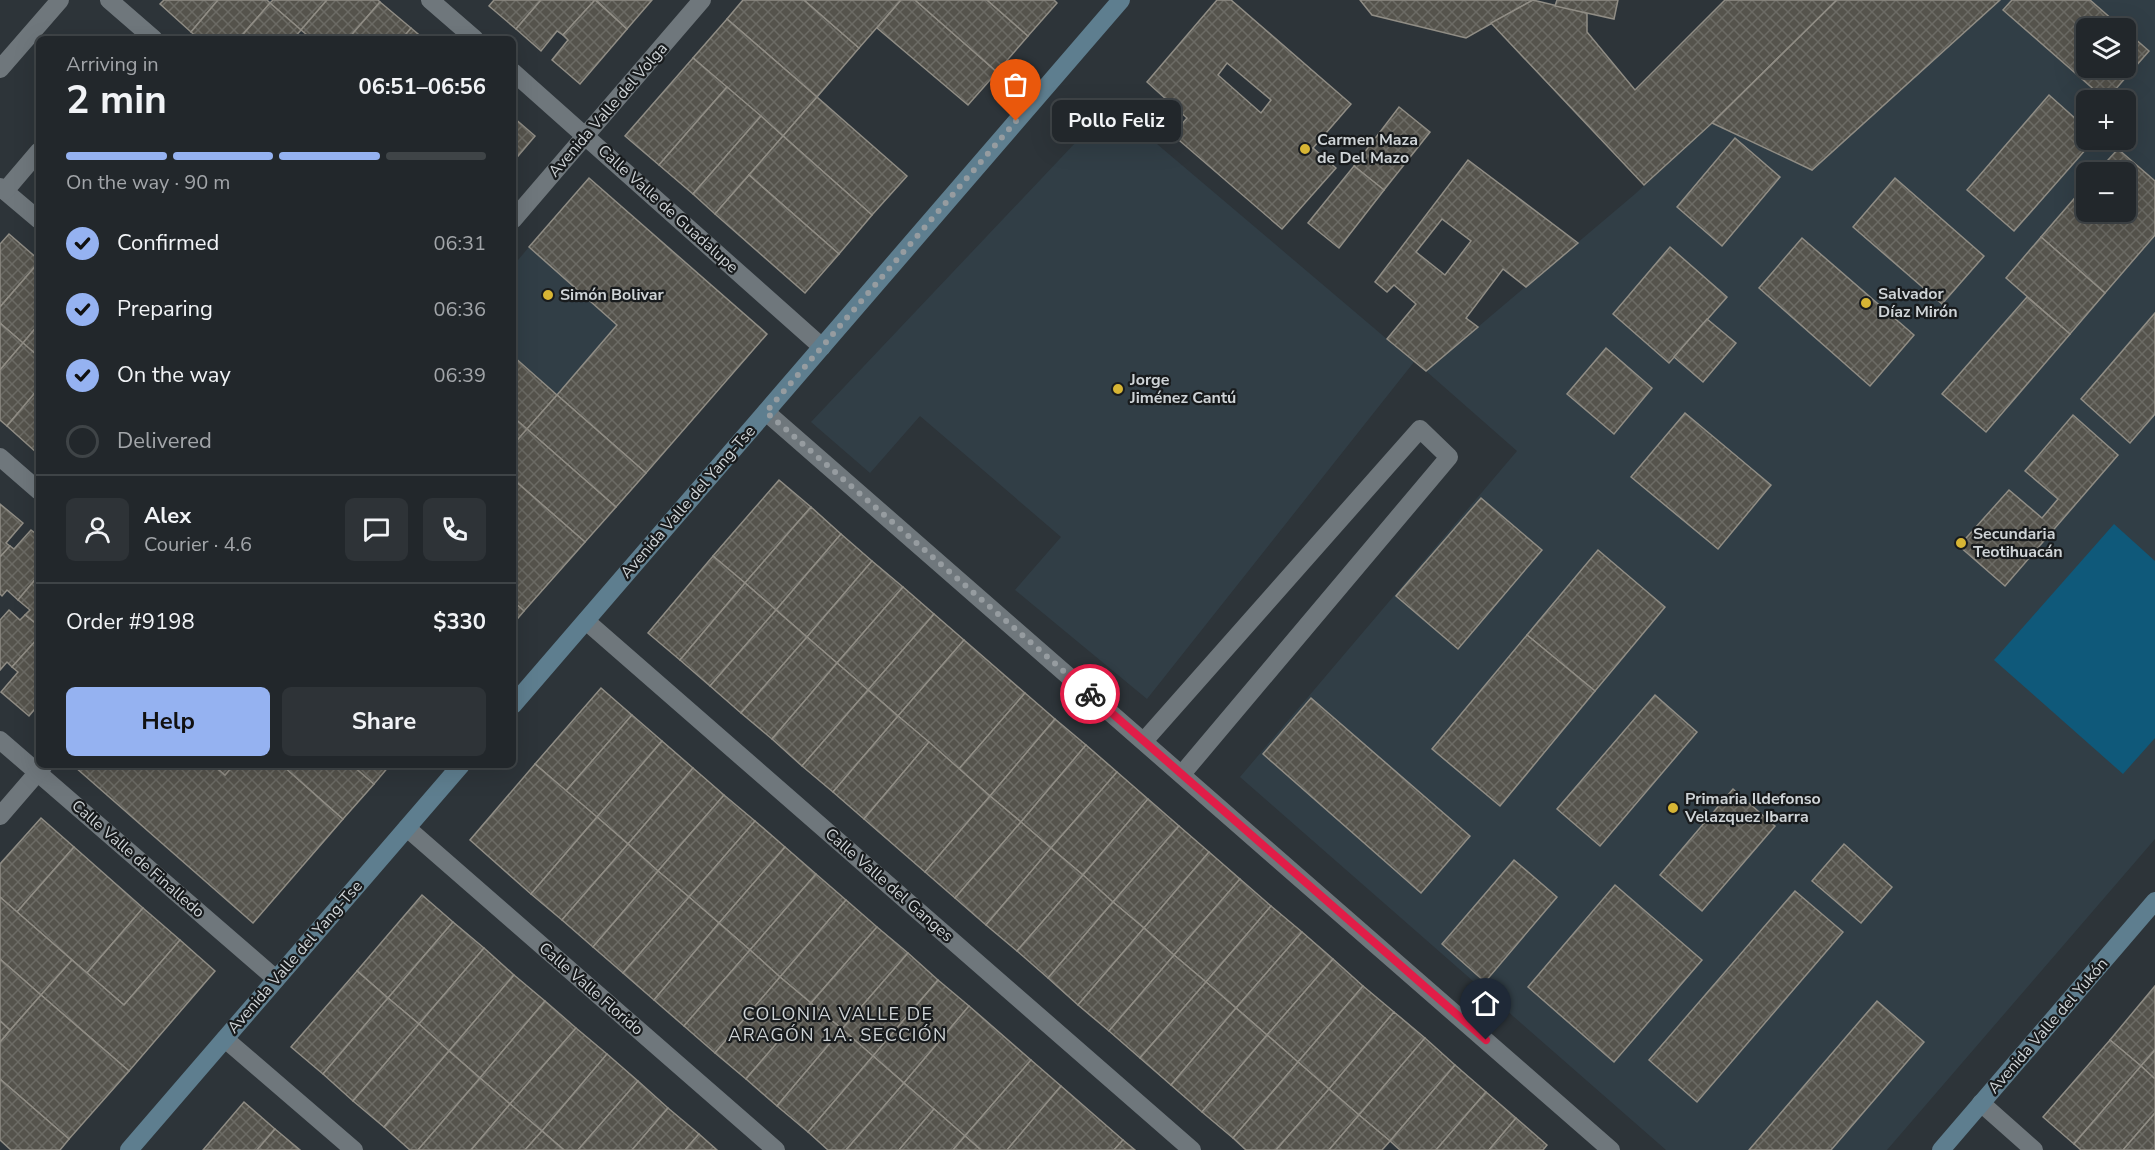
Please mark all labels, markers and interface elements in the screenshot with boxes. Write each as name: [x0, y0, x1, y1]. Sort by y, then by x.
map controls: [2076, 18, 2136, 222]
button: layers: [2076, 18, 2136, 78]
street label: Avenida Valle del Volga: [543, 38, 673, 182]
text: Arriving in: [66, 51, 159, 78]
pin: [990, 59, 1041, 121]
icon: bag: [999, 68, 1032, 101]
text: 06:51–06:56: [358, 72, 486, 102]
text: 2 min: [66, 74, 167, 127]
button: +: [2076, 90, 2136, 150]
callout: Pollo Feliz: [1052, 100, 1181, 142]
text: Pollo Feliz: [1068, 107, 1165, 134]
place label: Carmen Maza de Del Mazo: [1317, 129, 1418, 169]
street label: Calle Valle de Guadalupe: [593, 140, 743, 278]
marker: Carmen Maza de Del Mazo: [1298, 142, 1312, 156]
button: −: [2076, 162, 2136, 222]
text: On the way · 90 m: [66, 169, 230, 196]
icon: check: [66, 227, 99, 260]
text: Confirmed: [117, 228, 219, 258]
text: 06:31: [433, 230, 486, 257]
place label: Salvador Díaz Mirón: [1878, 283, 1958, 323]
place label: Simón Bolivar: [560, 284, 665, 306]
marker: Simón Bolivar: [541, 288, 555, 302]
icon: check: [66, 293, 99, 326]
text: Preparing: [117, 294, 213, 324]
text: 06:36: [433, 296, 486, 323]
marker: Salvador Díaz Mirón: [1859, 296, 1873, 310]
icon: check: [66, 359, 99, 392]
text: On the way: [117, 360, 231, 390]
text: 06:39: [433, 362, 486, 389]
place label: Jorge Jiménez Cantú: [1129, 369, 1236, 409]
marker: Jorge Jiménez Cantú: [1111, 382, 1125, 396]
street label: Avenida Valle del Yang-Tse: [615, 421, 761, 583]
text: Delivered: [117, 426, 212, 456]
button: person: [66, 498, 129, 561]
button: chat: [345, 498, 408, 561]
button: phone: [423, 498, 486, 561]
text: Alex: [144, 501, 191, 531]
place label: Secundaria Teotihuacán: [1973, 523, 2063, 563]
text: Courier · 4.6: [144, 531, 252, 558]
marker: Secundaria Teotihuacán: [1954, 536, 1968, 550]
text: Order #9198: [66, 607, 195, 637]
text: $330: [433, 607, 486, 637]
courier: [1060, 664, 1120, 724]
icon: bike: [1074, 678, 1107, 711]
button: Help: [66, 687, 270, 756]
button: Share: [282, 687, 486, 756]
place label: Primaria Ildefonso Velazquez Ibarra: [1684, 788, 1821, 828]
street label: Calle Valle de Finalledo: [67, 795, 209, 923]
marker: Primaria Ildefonso Velazquez Ibarra: [1666, 801, 1680, 815]
street label: Calle Valle del Ganges: [820, 823, 958, 947]
street label: Avenida Valle del Yang-Tse: [222, 876, 368, 1038]
street label: Calle Valle Florido: [534, 938, 648, 1041]
street label: Avenida Valle del Yukón: [1983, 953, 2113, 1099]
pin: [1460, 978, 1511, 1040]
icon: home: [1469, 987, 1502, 1020]
district label: COLONIA VALLE DE ARAGÓN 1A. SECCIÓN: [728, 1002, 948, 1047]

